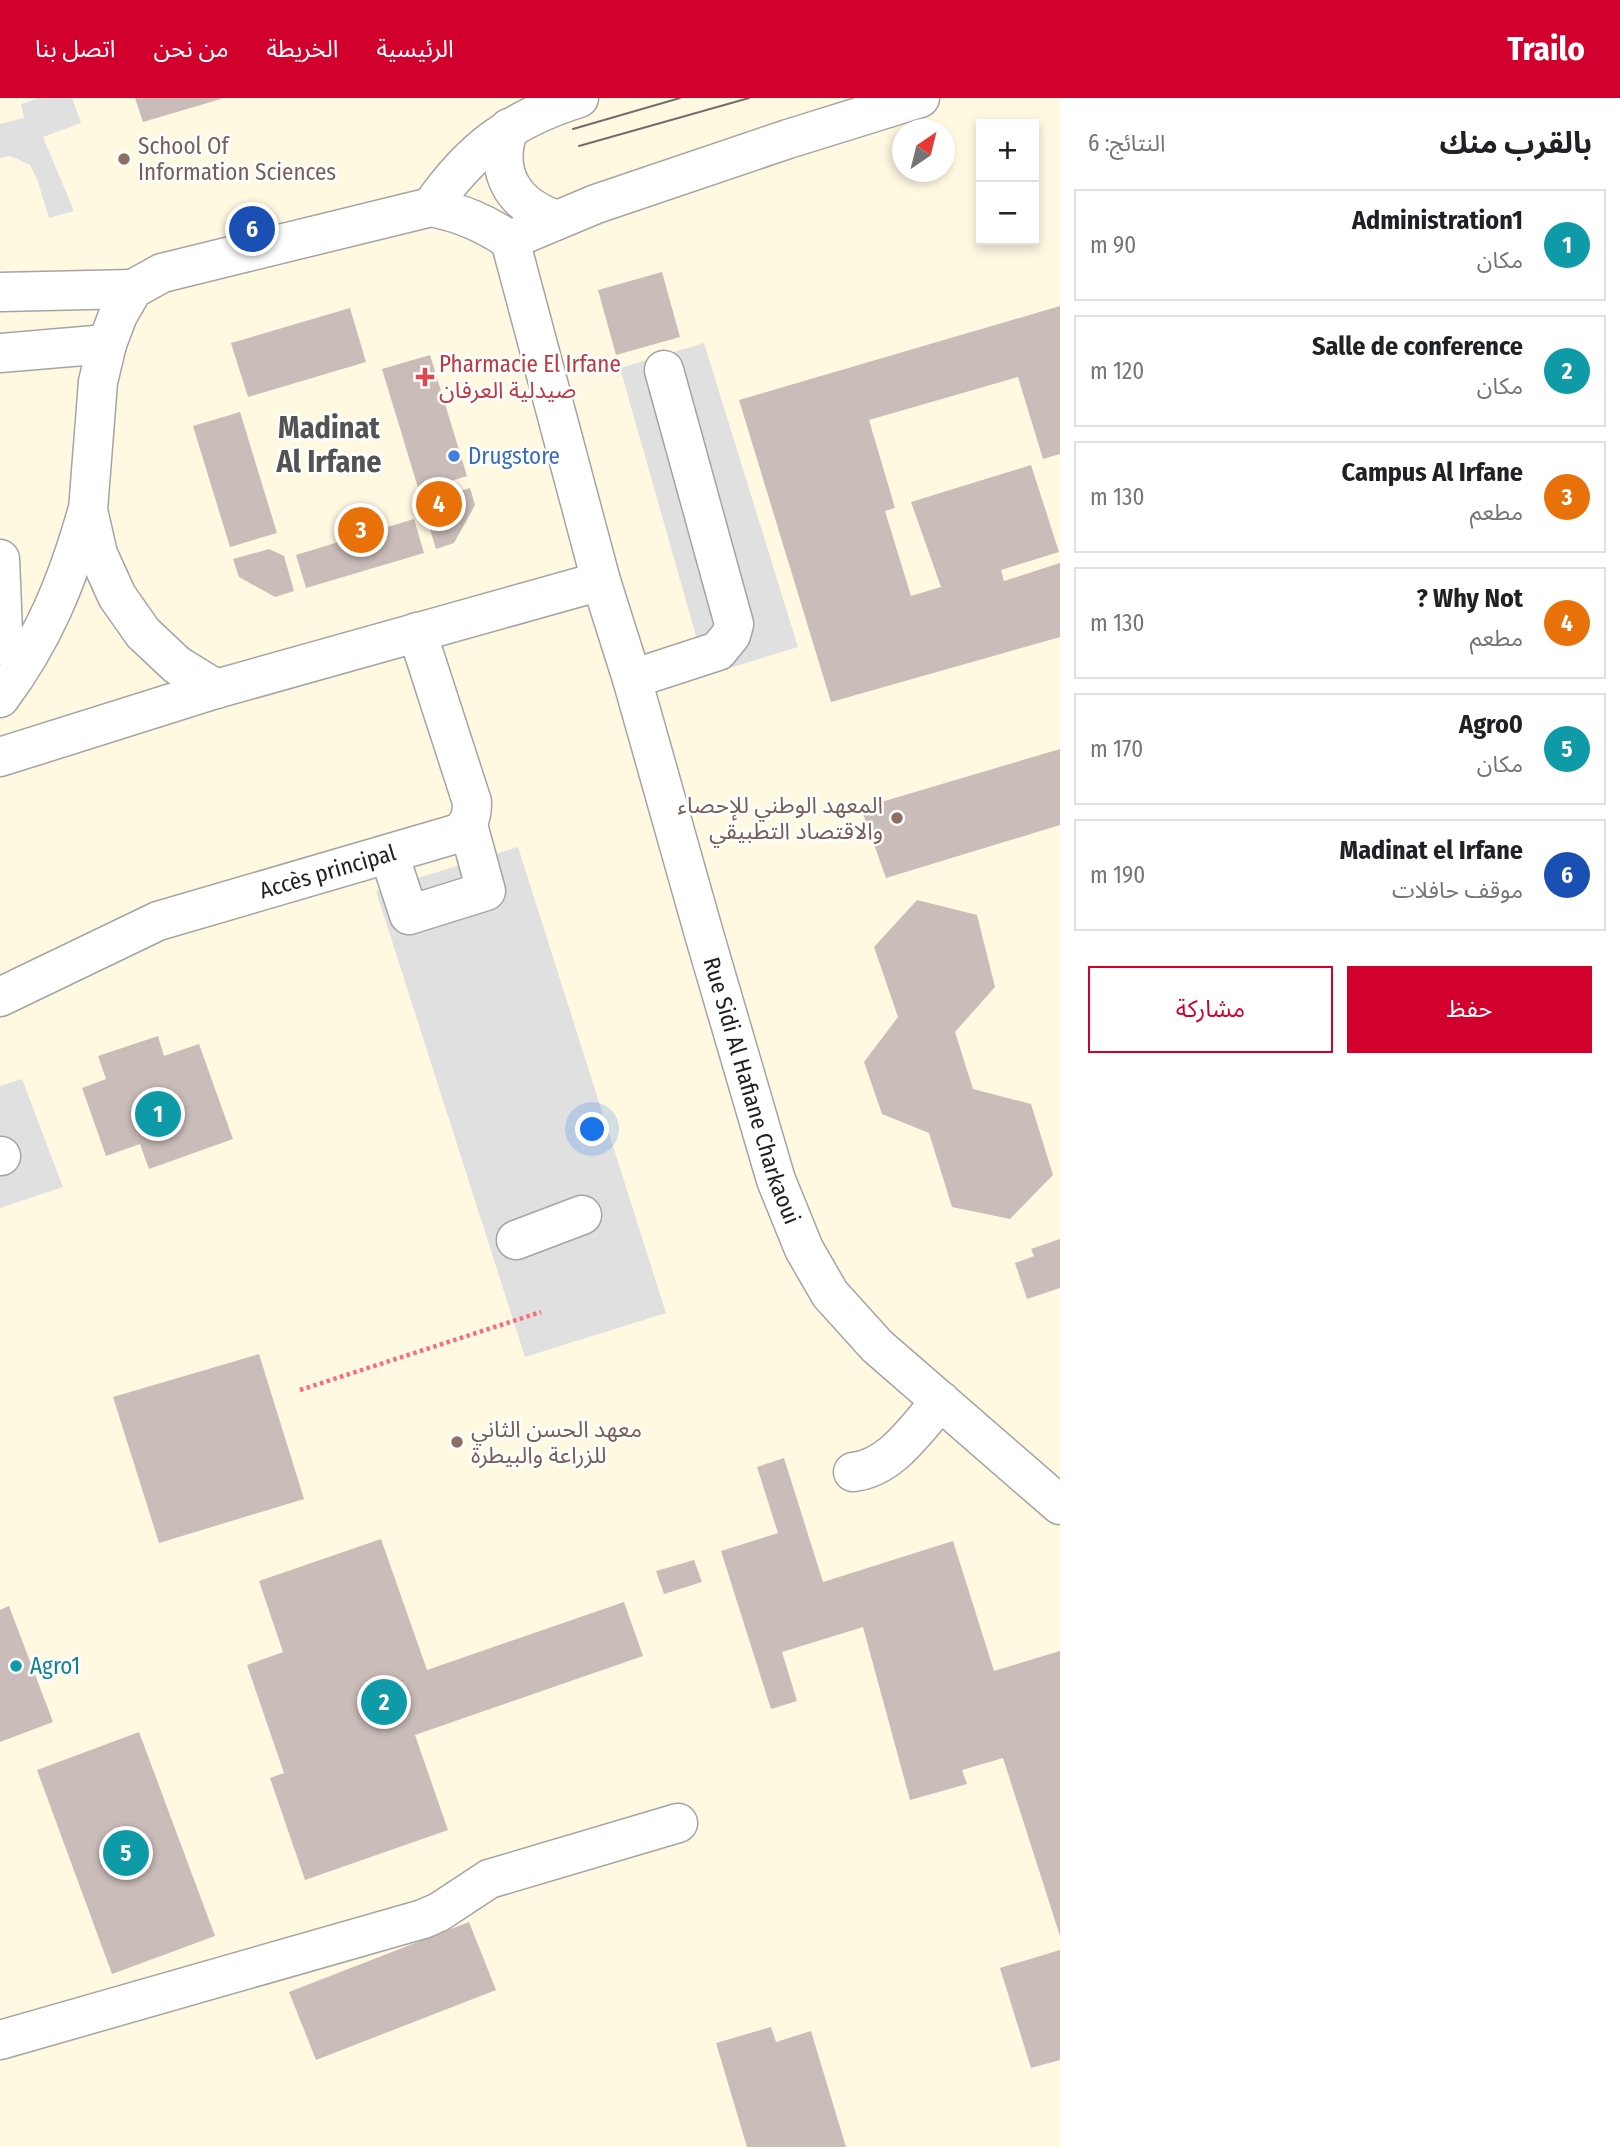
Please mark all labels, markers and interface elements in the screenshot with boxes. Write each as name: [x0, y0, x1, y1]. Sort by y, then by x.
text: Trailo: [1507, 29, 1585, 69]
text: اتصل بنا: [35, 35, 116, 63]
text: من نحن: [154, 35, 229, 63]
text: الخريطة: [267, 35, 338, 63]
text: الرئيسية: [376, 35, 454, 63]
north arrow: [892, 119, 955, 182]
map controls: [976, 119, 1039, 245]
button: +: [976, 119, 1039, 182]
text: بالقرب منك: [1440, 125, 1592, 161]
text: النتائج: 6: [1088, 129, 1165, 157]
place label: School Of Information Sciences: [138, 132, 336, 186]
marker: School Of Information Sciences: [116, 151, 132, 167]
button: −: [976, 182, 1039, 245]
pin: 6: [229, 203, 275, 255]
text: Administration1: [1352, 205, 1523, 236]
text: 90 m: [1090, 231, 1136, 259]
text: 1: [1562, 231, 1572, 259]
text: مكان: [1477, 246, 1523, 274]
text: Salle de conference: [1312, 331, 1523, 362]
place label: Pharmacie El Irfane صيدلية العرفان: [439, 350, 621, 404]
text: 120 m: [1090, 357, 1144, 385]
text: 2: [1562, 357, 1572, 385]
marker: Pharmacie El Irfane صيدلية العرفان: [417, 369, 433, 385]
text: مكان: [1477, 372, 1523, 400]
district label: Madinat Al Irfane: [276, 410, 381, 480]
place label: Drugstore: [468, 442, 560, 470]
marker: Drugstore: [446, 448, 462, 464]
text: Campus Al Irfane: [1342, 457, 1523, 488]
pin: 4: [416, 478, 462, 530]
text: 130 m: [1090, 483, 1144, 511]
text: 3: [1562, 483, 1572, 511]
text: مطعم: [1470, 498, 1523, 526]
pin: 3: [338, 504, 384, 556]
text: Why Not ?: [1416, 583, 1523, 614]
text: 130 m: [1090, 609, 1144, 637]
text: 4: [1561, 609, 1573, 637]
text: مطعم: [1470, 624, 1523, 652]
text: Agro0: [1459, 709, 1523, 740]
text: 170 m: [1090, 735, 1143, 763]
text: 5: [1561, 735, 1573, 763]
text: مكان: [1477, 750, 1523, 778]
place label: المعهد الوطني للإحصاء والاقتصاد التطبيقي: [678, 791, 883, 848]
marker: المعهد الوطني للإحصاء والاقتصاد التطبيقي: [889, 810, 905, 826]
text: Madinat el Irfane: [1339, 835, 1523, 866]
street label: Accès principal: [256, 838, 399, 905]
text: 190 m: [1090, 861, 1145, 889]
text: 6: [1561, 861, 1573, 889]
text: موقف حافلات: [1392, 876, 1523, 904]
street label: Rue Sidi Al Hafiane Charkaoui: [698, 954, 806, 1228]
button: مشاركة: [1088, 966, 1333, 1053]
button: حفظ: [1347, 966, 1592, 1053]
pin: 1: [135, 1088, 181, 1140]
your location: [575, 1112, 609, 1146]
place label: معهد الحسن الثاني للزراعة والبيطرة: [471, 1415, 642, 1469]
marker: معهد الحسن الثاني للزراعة والبيطرة: [449, 1434, 465, 1450]
place label: Agro1: [30, 1652, 80, 1680]
marker: Agro1: [8, 1658, 24, 1674]
pin: 2: [361, 1676, 407, 1728]
pin: 5: [103, 1827, 149, 1879]

